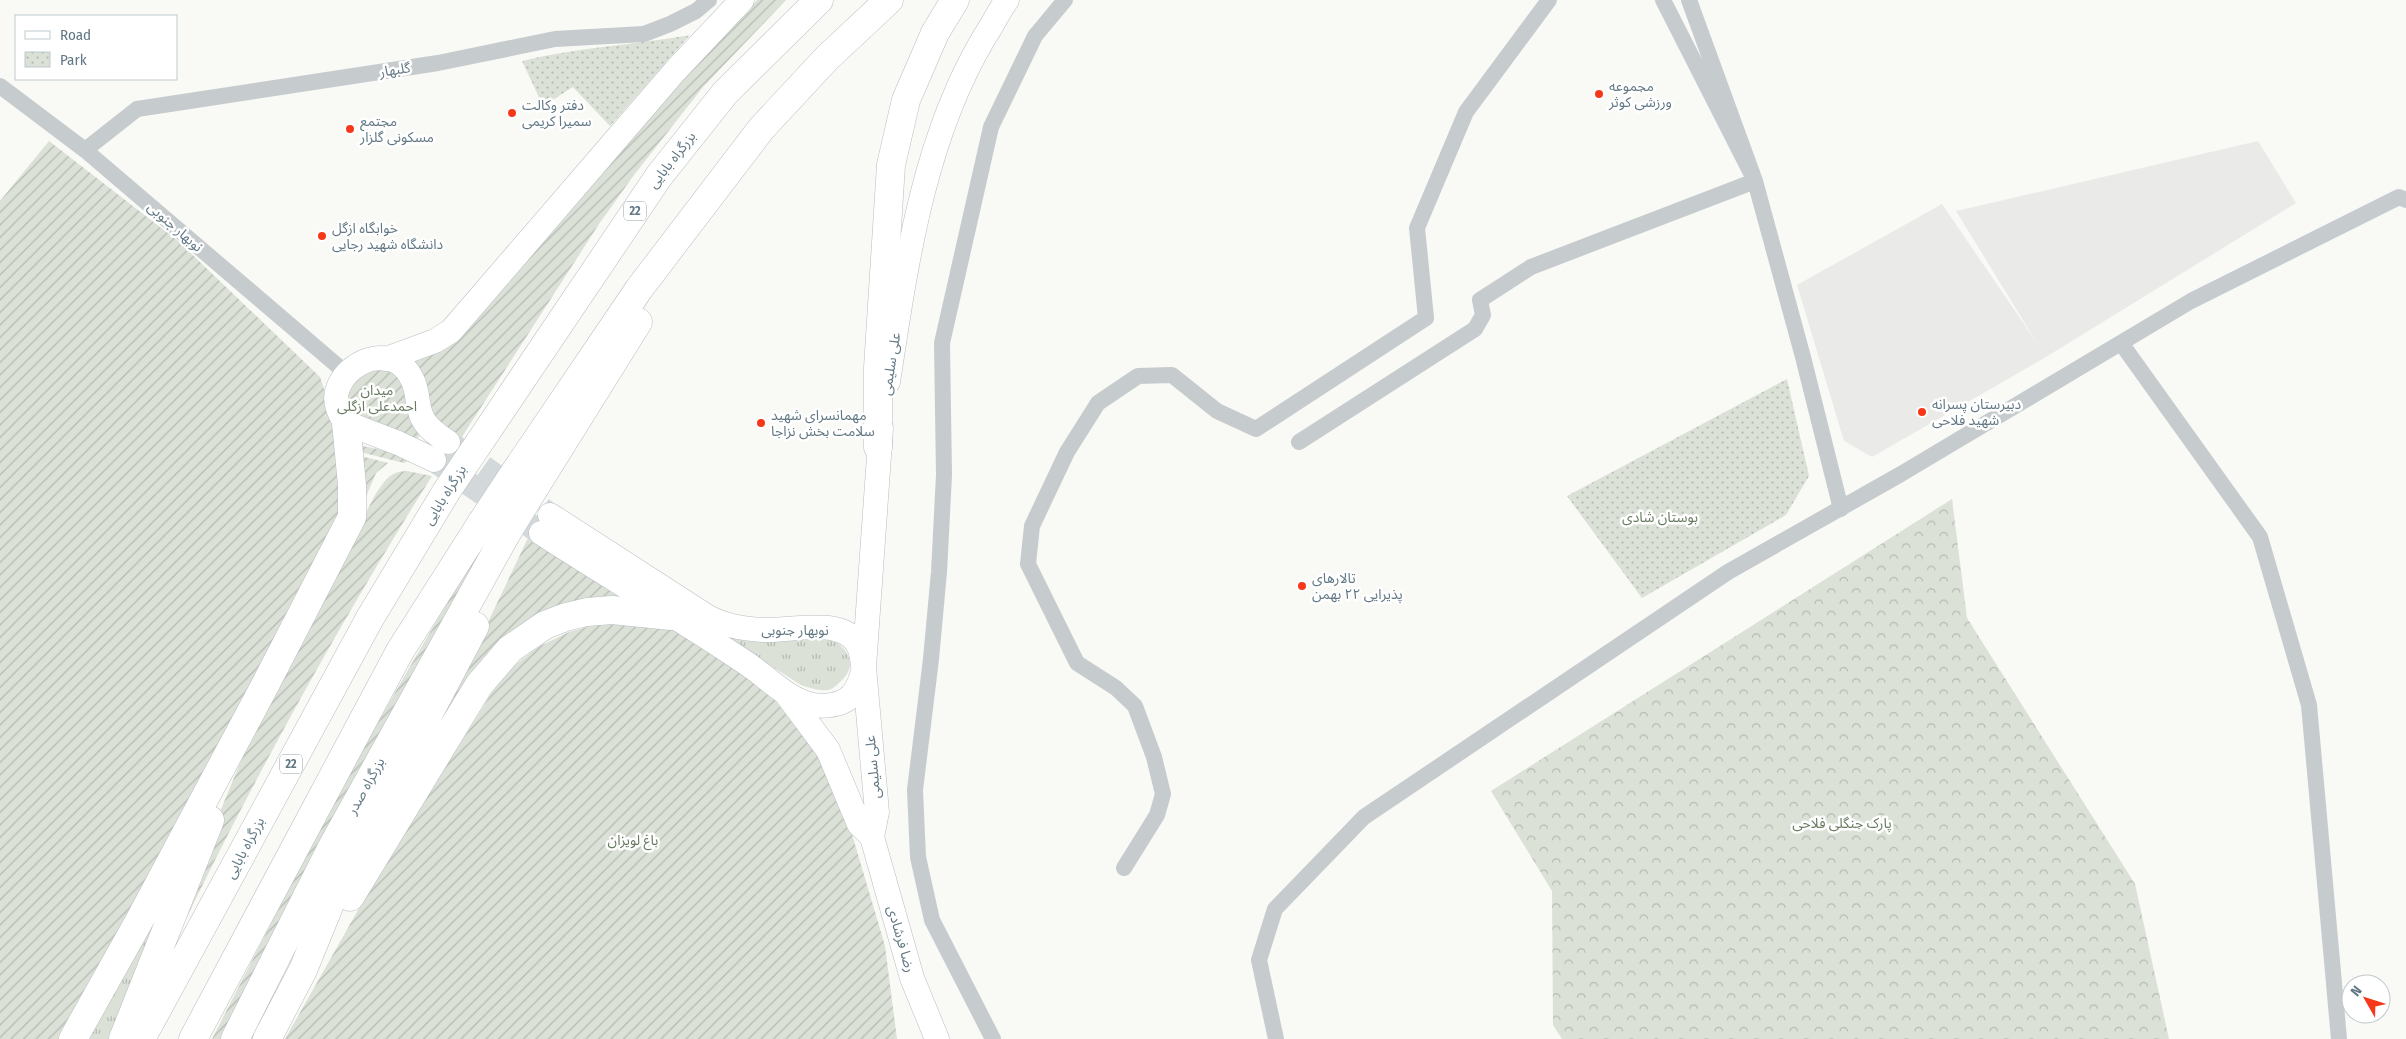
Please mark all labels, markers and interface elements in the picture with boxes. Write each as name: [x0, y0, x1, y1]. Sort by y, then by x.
legend: [15, 15, 178, 80]
text: Road: [60, 26, 91, 44]
text: Park: [60, 51, 87, 69]
street label: گلبهار: [377, 59, 412, 81]
place label: مجموعه ورزشی کوثر: [1608, 78, 1672, 111]
marker: مجموعه ورزشی کوثر: [1593, 88, 1605, 100]
place label: دفتر وکالت سمیرا کریمی: [522, 97, 592, 130]
marker: دفتر وکالت سمیرا کریمی: [506, 107, 518, 119]
place label: مجتمع مسکونی گلزار: [359, 113, 434, 146]
marker: مجتمع مسکونی گلزار: [344, 123, 356, 135]
street label: بزرگراه بابایی: [645, 128, 700, 192]
street label: نوبهار جنوبی: [144, 198, 206, 256]
road number: 22: [624, 202, 646, 220]
place label: خوابگاه ازگل دانشگاه شهید رجایی: [332, 220, 444, 253]
marker: خوابگاه ازگل دانشگاه شهید رجایی: [316, 230, 328, 242]
street label: علی سلیمی: [878, 331, 904, 397]
park label: میدان احمدعلی ازگلی: [337, 382, 417, 415]
place label: دبیرستان پسرانه شهید فلاحی: [1932, 396, 2021, 429]
marker: دبیرستان پسرانه شهید فلاحی: [1916, 406, 1928, 418]
place label: مهمانسرای شهید سلامت بخش نزاجا: [771, 407, 875, 440]
marker: مهمانسرای شهید سلامت بخش نزاجا: [755, 417, 767, 429]
street label: بزرگراه بابایی: [420, 462, 470, 528]
park label: بوستان شادی: [1622, 509, 1698, 526]
place label: تالارهای پذیرایی ۲۲ بهمن: [1312, 570, 1403, 604]
marker: تالارهای پذیرایی ۲۲ بهمن: [1296, 580, 1308, 592]
street label: نوبهار جنوبی: [761, 622, 829, 639]
street label: علی سلیمی: [862, 735, 884, 799]
road number: 22: [280, 754, 302, 774]
street label: بزرگراه صدر: [343, 754, 389, 818]
street label: بزرگراه بابایی: [222, 814, 268, 882]
park label: پارک جنگلی فلاحی: [1792, 815, 1892, 833]
park label: باغ لویزان: [608, 832, 659, 851]
street label: رضا فرشادی: [883, 904, 919, 974]
north arrow: [2341, 974, 2391, 1024]
text: N: [2347, 983, 2366, 1000]

